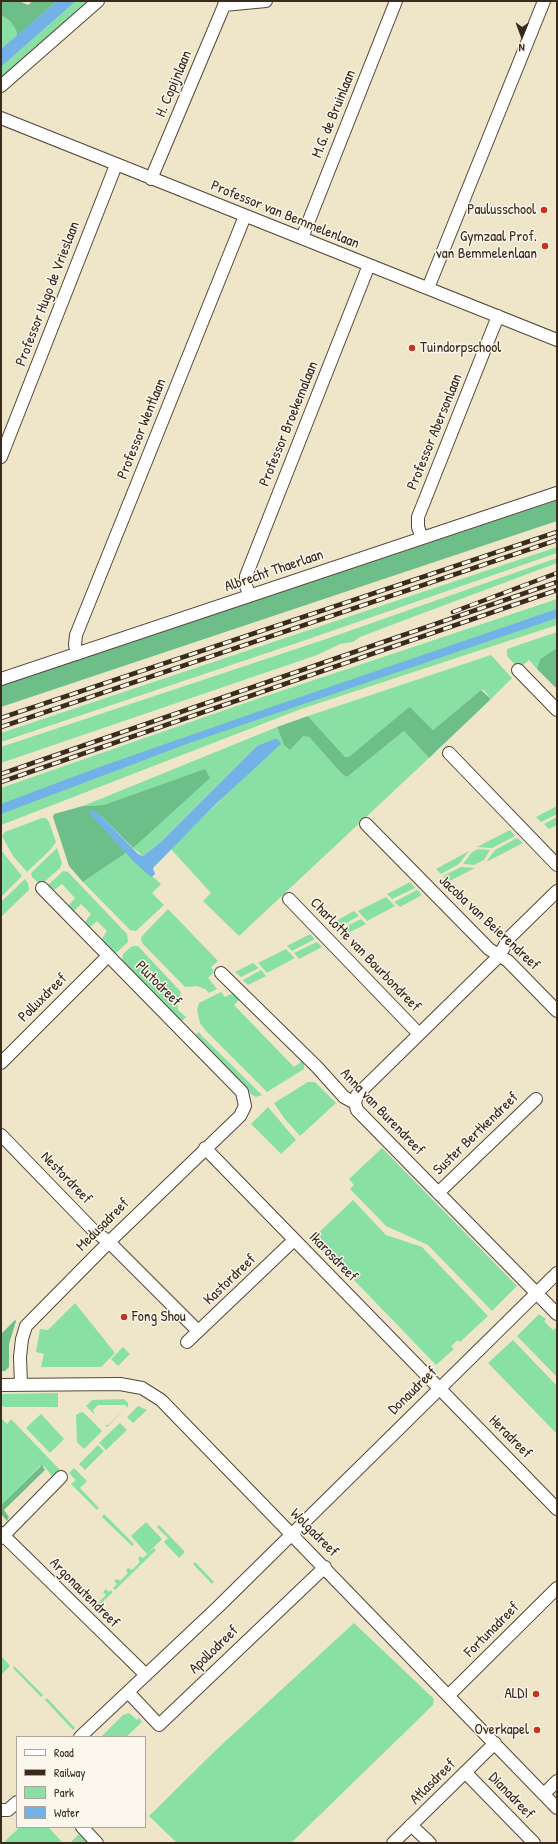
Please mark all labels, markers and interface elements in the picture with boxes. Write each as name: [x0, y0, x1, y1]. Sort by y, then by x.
north arrow: [502, 16, 542, 56]
text: N: [519, 41, 525, 55]
street label: H. Copijnlaan: [152, 48, 196, 120]
street label: M.G. de Bruinlaan: [308, 67, 360, 161]
street label: Professor van Bemmelenlaan: [208, 177, 362, 253]
place label: Paulusschool: [467, 201, 536, 219]
marker: Paulusschool: [539, 205, 549, 215]
street label: Professor Hugo de Vrieslaan: [12, 219, 84, 369]
place label: Gymzaal Prof. van Bemmelenlaan: [436, 228, 537, 263]
marker: Gymzaal Prof. van Bemmelenlaan: [540, 241, 550, 251]
place label: Tuindorpschool: [420, 339, 501, 357]
marker: Tuindorpschool: [407, 343, 417, 353]
street label: Professor Broekemalaan: [256, 359, 322, 489]
street label: Professor Abersonlaan: [404, 371, 466, 493]
street label: Professor Wentlaan: [114, 376, 170, 482]
street label: Albrecht Thaerlaan: [222, 546, 326, 596]
street label: Jacoba van Beierendreef: [435, 872, 543, 974]
street label: Charlotte van Bourbondreef: [306, 894, 424, 1016]
street label: Plutodreef: [131, 957, 185, 1011]
street label: Polluxdreef: [15, 970, 71, 1026]
street label: Anna van Burendreef: [336, 1065, 428, 1159]
street label: Suster Bertkendreef: [430, 1089, 522, 1179]
street label: Nestordreef: [37, 1148, 95, 1208]
street label: Medusadreef: [73, 1195, 133, 1255]
street label: Ikarosdreef: [305, 1228, 361, 1286]
street label: Kastordreef: [200, 1251, 260, 1309]
place label: Fong Shou: [132, 1308, 186, 1326]
marker: Fong Shou: [119, 1312, 129, 1322]
street label: Donaudreef: [385, 1363, 441, 1419]
street label: Heradreef: [485, 1412, 535, 1462]
street label: Wolgadreef: [286, 1505, 342, 1561]
street label: Argonautendreef: [45, 1554, 123, 1632]
street label: Fortunadreef: [461, 1599, 523, 1661]
street label: Apollodreef: [186, 1622, 242, 1678]
place label: ALDI: [504, 1685, 528, 1703]
marker: ALDI: [531, 1689, 541, 1699]
place label: Overkapel: [474, 1721, 529, 1739]
marker: Overkapel: [532, 1725, 542, 1735]
legend: [16, 1736, 146, 1828]
text: Road: [54, 1744, 74, 1761]
street label: Atlasdreef: [406, 1755, 460, 1809]
text: Railway: [54, 1764, 85, 1781]
street label: Dianadreef: [484, 1769, 538, 1823]
text: Park: [54, 1784, 74, 1801]
text: Water: [54, 1804, 80, 1821]

